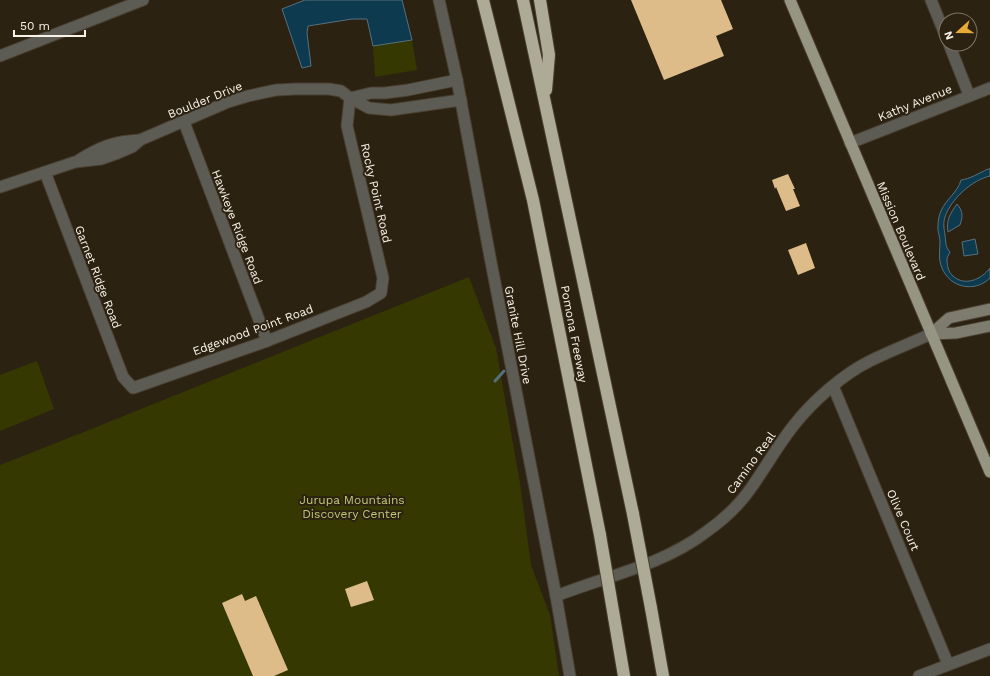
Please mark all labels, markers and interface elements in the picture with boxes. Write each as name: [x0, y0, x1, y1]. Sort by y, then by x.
scale bar: [14, 12, 85, 38]
north arrow: [938, 12, 978, 52]
text: 50 m: [20, 19, 50, 33]
text: N: [942, 29, 957, 42]
street label: Boulder Drive: [166, 79, 244, 121]
street label: Kathy Avenue: [876, 82, 954, 124]
street label: Rocky Point Road: [358, 142, 394, 244]
street label: Hawkeye Ridge Road: [209, 168, 265, 286]
street label: Mission Boulevard: [874, 179, 928, 283]
street label: Garnet Ridge Road: [72, 224, 124, 330]
street label: Pomona Freeway: [558, 284, 590, 385]
street label: Granite Hill Drive: [502, 285, 534, 385]
street label: Edgewood Point Road: [191, 302, 315, 358]
street label: Camino Real: [724, 429, 778, 497]
street label: Olive Court: [884, 487, 922, 553]
park label: Jurupa Mountains Discovery Center: [299, 493, 405, 521]

